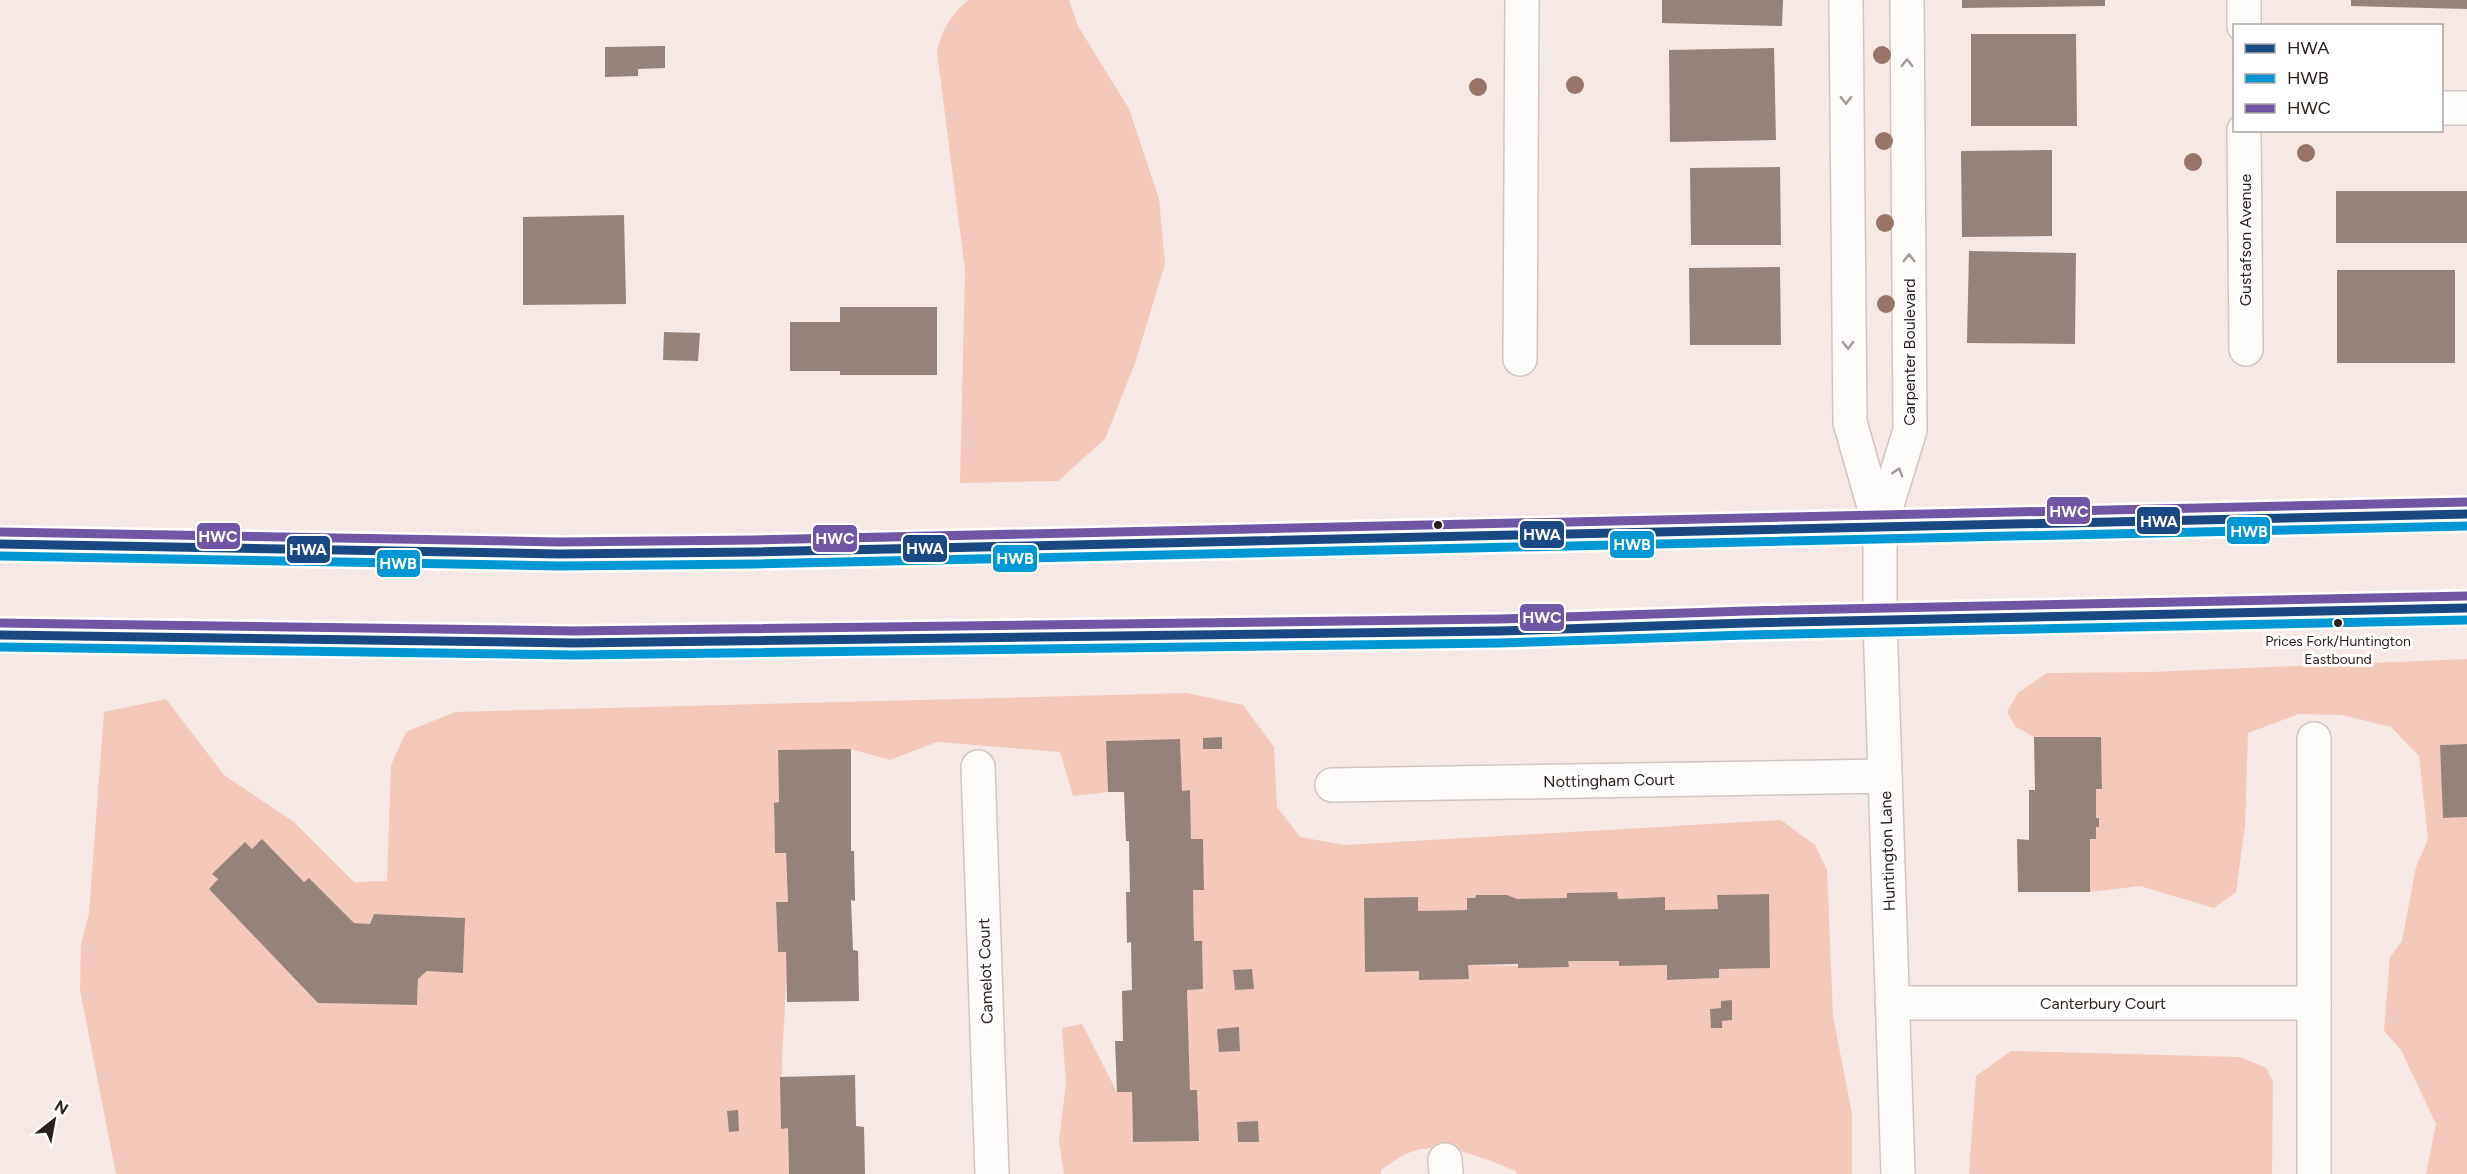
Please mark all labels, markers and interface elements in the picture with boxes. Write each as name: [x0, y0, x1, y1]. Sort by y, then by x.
legend: [2233, 24, 2443, 132]
text: HWA: [2287, 37, 2329, 59]
one-way arrow: [1901, 58, 1913, 67]
text: HWB: [2287, 67, 2329, 89]
one-way arrow: [1840, 96, 1852, 105]
text: HWC: [2287, 97, 2331, 119]
street label: Gustafson Avenue: [2236, 174, 2255, 306]
one-way arrow: [1903, 253, 1915, 262]
street label: Carpenter Boulevard: [1900, 278, 1919, 426]
one-way arrow: [1842, 340, 1854, 349]
one-way arrow: [1891, 467, 1903, 478]
line badge: HWC: [2046, 496, 2091, 525]
text: HWC: [2049, 502, 2089, 521]
line badge: HWA: [2136, 506, 2181, 535]
text: HWA: [2140, 512, 2179, 531]
line badge: HWB: [2226, 516, 2271, 545]
unlabelled marker: [1432, 519, 1444, 531]
line badge: HWA: [1519, 520, 1565, 549]
line badge: HWC: [196, 522, 241, 550]
text: HWB: [2230, 522, 2268, 541]
line badge: HWC: [812, 524, 858, 553]
text: HWA: [1523, 525, 1562, 544]
text: HWC: [198, 527, 238, 546]
text: HWC: [815, 529, 855, 548]
line badge: HWB: [1609, 530, 1655, 559]
line badge: HWA: [902, 534, 948, 563]
line badge: HWA: [286, 535, 331, 564]
text: HWB: [1613, 535, 1651, 554]
text: HWA: [906, 539, 945, 558]
text: HWA: [289, 540, 328, 559]
line badge: HWB: [992, 544, 1038, 573]
line badge: HWB: [376, 549, 421, 578]
text: HWB: [996, 549, 1034, 568]
text: HWB: [379, 554, 417, 573]
line badge: HWC: [1519, 603, 1565, 632]
text: HWC: [1522, 608, 1562, 627]
marker: Prices Fork/Huntington Eastbound: [2332, 617, 2344, 629]
place label: Prices Fork/Huntington Eastbound: [2265, 633, 2411, 668]
street label: Nottingham Court: [1543, 770, 1675, 791]
street label: Huntington Lane: [1876, 790, 1899, 911]
street label: Camelot Court: [974, 918, 997, 1024]
street label: Canterbury Court: [2040, 994, 2166, 1013]
north arrow: [24, 1090, 84, 1150]
text: N: [51, 1096, 72, 1119]

